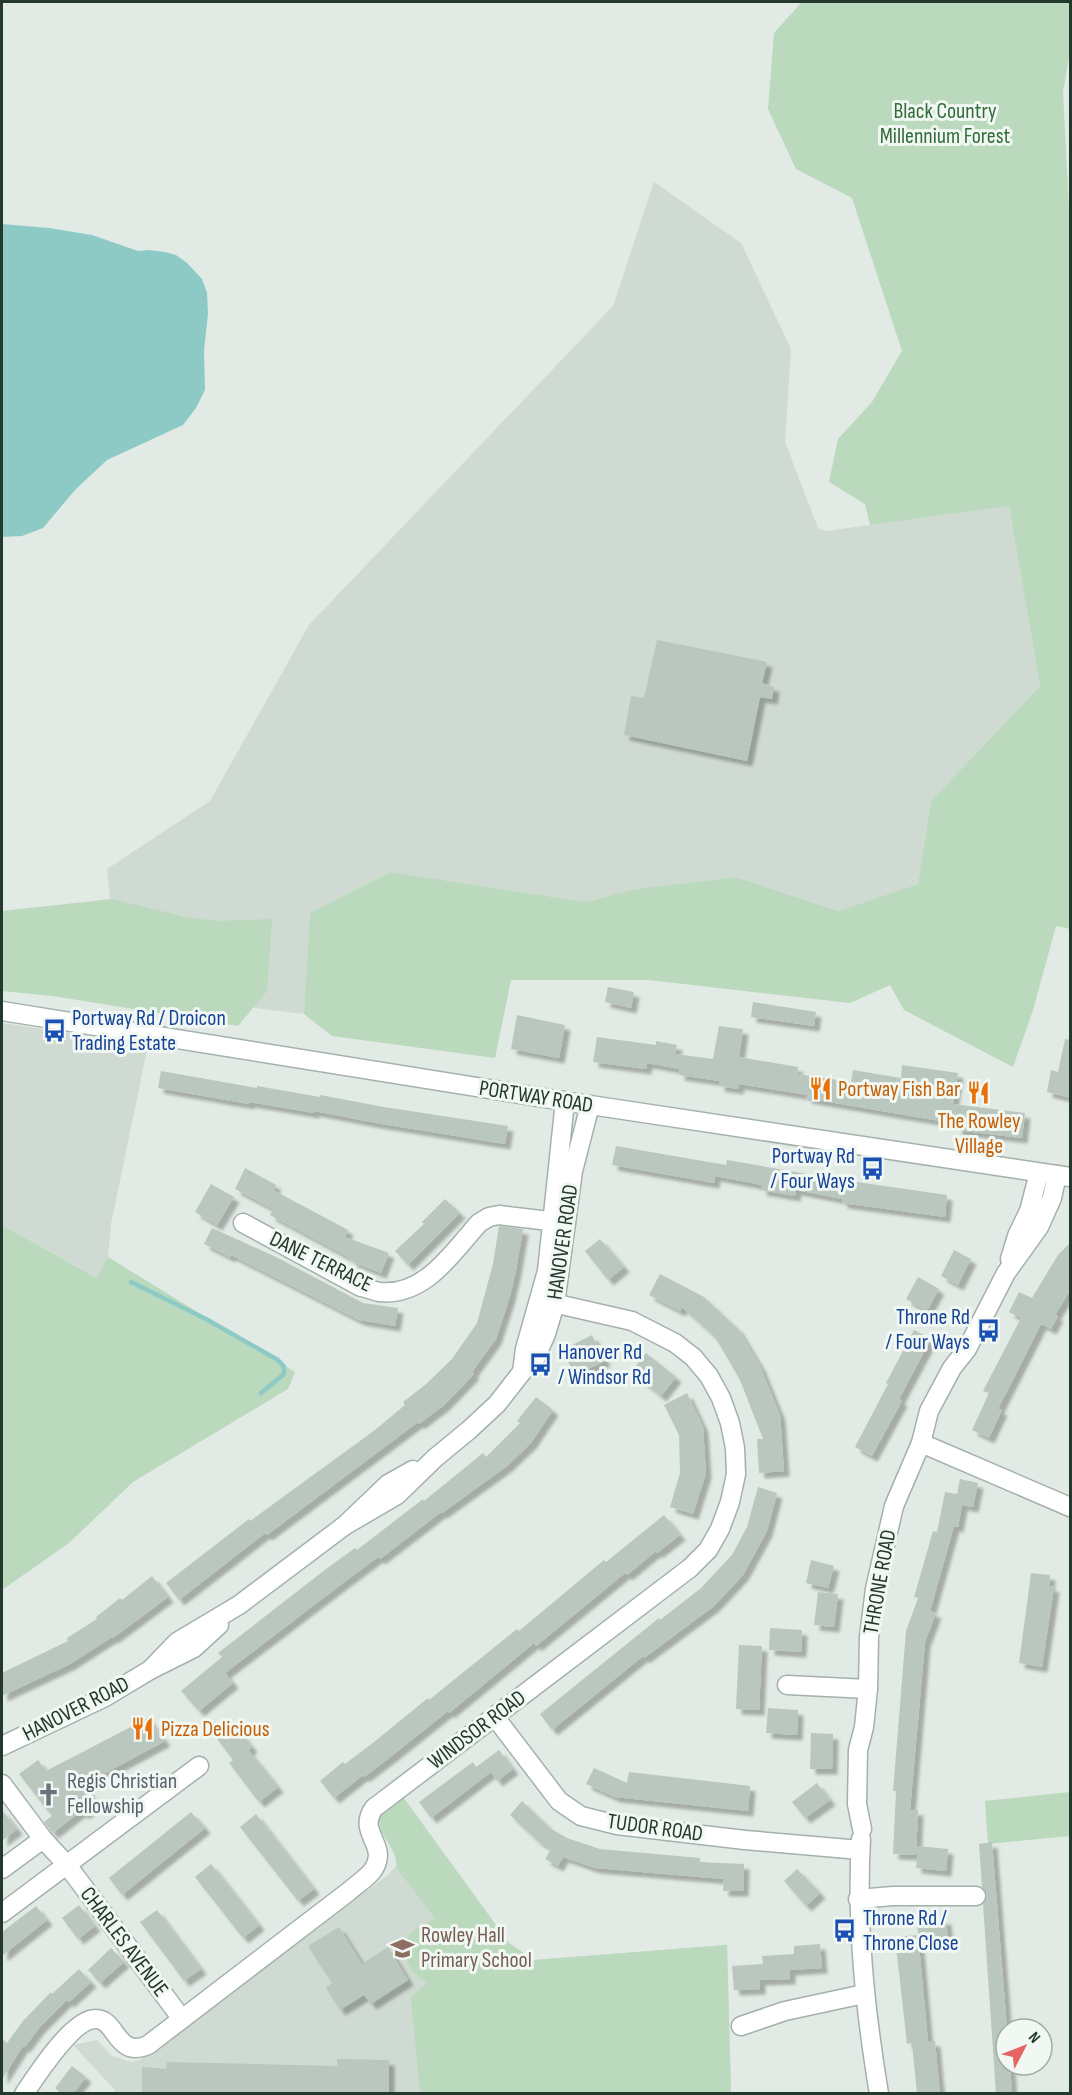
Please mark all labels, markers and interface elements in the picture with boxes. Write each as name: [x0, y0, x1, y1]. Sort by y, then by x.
park label: Black Country Millennium Forest: [880, 98, 1011, 150]
place label: Portway Rd / Droicon Trading Estate: [72, 1005, 226, 1057]
bus stop icon: Portway Rd / Droicon Trading Estate: [41, 1018, 67, 1044]
street label: PORTWAY ROAD: [477, 1075, 595, 1119]
restaurant icon: Portway Fish Bar: [807, 1076, 833, 1102]
place label: Portway Fish Bar: [838, 1076, 960, 1103]
restaurant icon: The Rowley Village: [966, 1079, 992, 1105]
place label: The Rowley Village: [937, 1108, 1021, 1160]
place label: Portway Rd / Four Ways: [770, 1143, 855, 1195]
bus stop icon: Portway Rd / Four Ways: [860, 1156, 886, 1182]
street label: HANOVER ROAD: [542, 1183, 584, 1301]
street label: DANE TERRACE: [265, 1226, 377, 1298]
place label: Throne Rd / Four Ways: [885, 1304, 970, 1356]
bus stop icon: Throne Rd / Four Ways: [975, 1317, 1001, 1343]
place label: Hanover Rd / Windsor Rd: [558, 1339, 651, 1391]
bus stop icon: Hanover Rd / Windsor Rd: [527, 1352, 553, 1378]
street label: THRONE ROAD: [858, 1528, 902, 1636]
street label: HANOVER ROAD: [18, 1671, 134, 1747]
street label: WINDSOR ROAD: [423, 1684, 531, 1776]
restaurant icon: Pizza Delicious: [130, 1716, 156, 1742]
place label: Pizza Delicious: [161, 1716, 270, 1743]
place label: Regis Christian Fellowship: [67, 1768, 177, 1820]
church icon: Regis Christian Fellowship: [36, 1781, 62, 1807]
street label: TUDOR ROAD: [606, 1808, 704, 1848]
street label: CHARLES AVENUE: [74, 1882, 174, 2002]
place label: Throne Rd / Throne Close: [863, 1905, 959, 1957]
bus stop icon: Throne Rd / Throne Close: [832, 1918, 858, 1944]
place label: Rowley Hall Primary School: [421, 1922, 532, 1974]
school or university icon: Rowley Hall Primary School: [390, 1935, 416, 1961]
north arrow: [994, 2017, 1054, 2077]
text: N: [1024, 2028, 1044, 2047]

